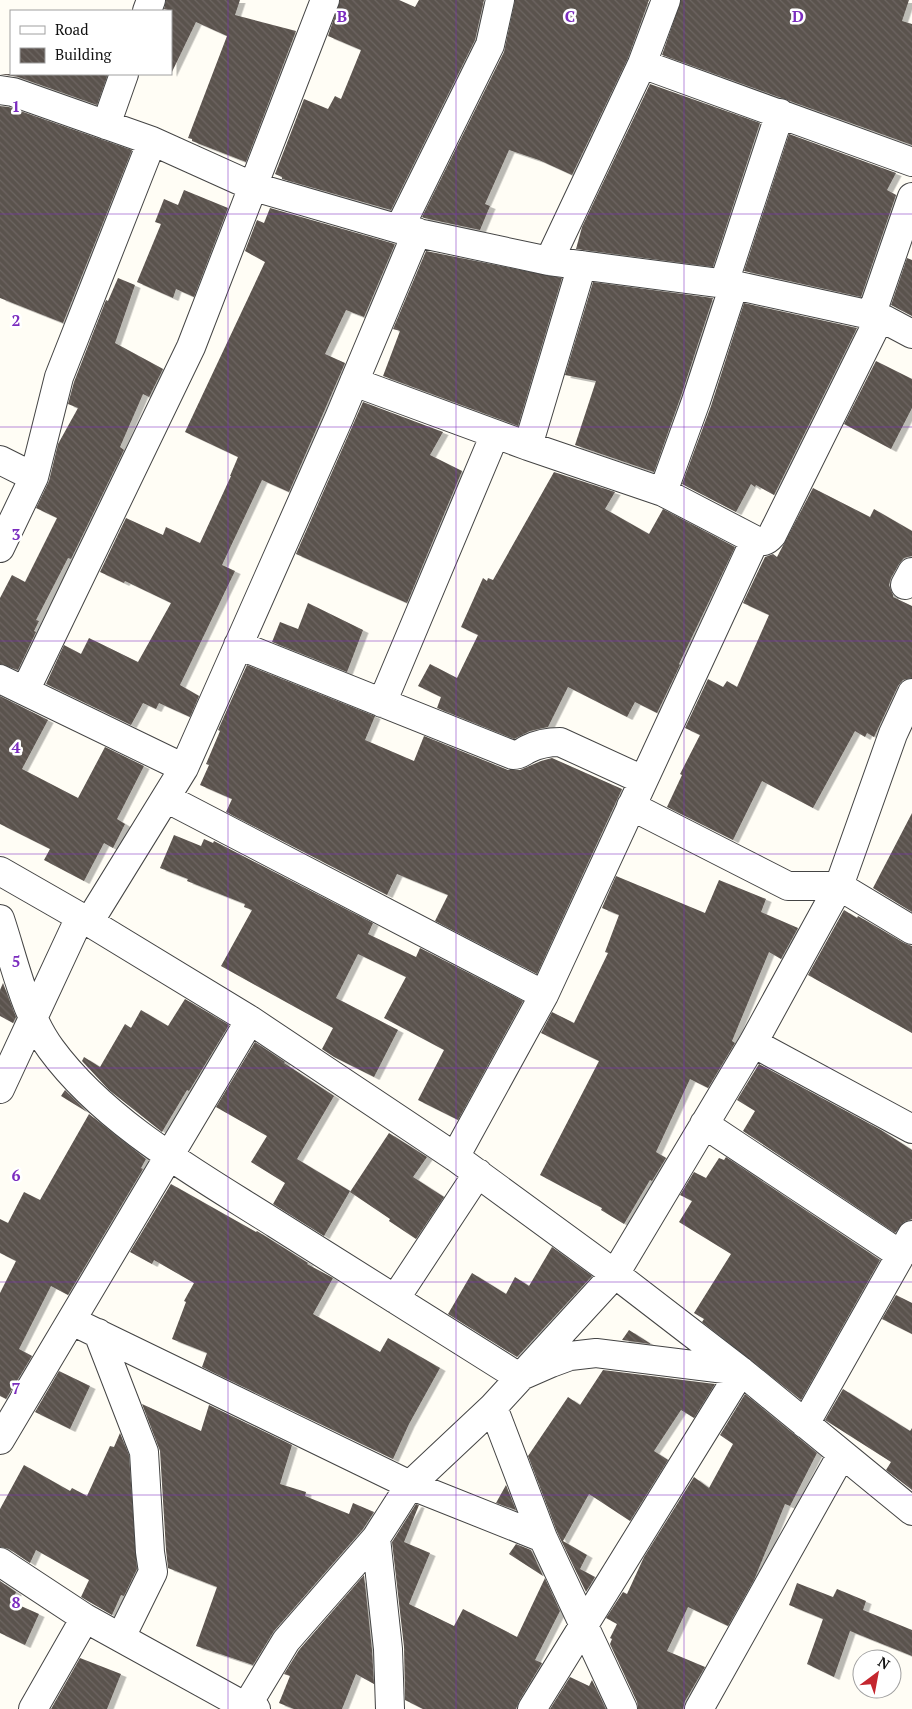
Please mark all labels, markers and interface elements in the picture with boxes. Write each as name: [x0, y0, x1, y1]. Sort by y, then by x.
text: B: [337, 5, 347, 27]
text: C: [565, 5, 575, 27]
text: D: [792, 5, 804, 27]
legend: [10, 10, 172, 75]
text: Road: [55, 19, 88, 39]
text: Building: [55, 44, 113, 64]
text: 1: [11, 95, 21, 117]
text: 2: [11, 309, 21, 331]
text: 3: [11, 523, 21, 545]
text: 4: [11, 736, 21, 758]
text: 5: [11, 950, 21, 972]
text: 6: [11, 1164, 21, 1186]
text: 7: [11, 1377, 21, 1399]
text: 8: [11, 1591, 21, 1613]
north arrow: [852, 1649, 902, 1699]
text: N: [875, 1652, 894, 1674]

